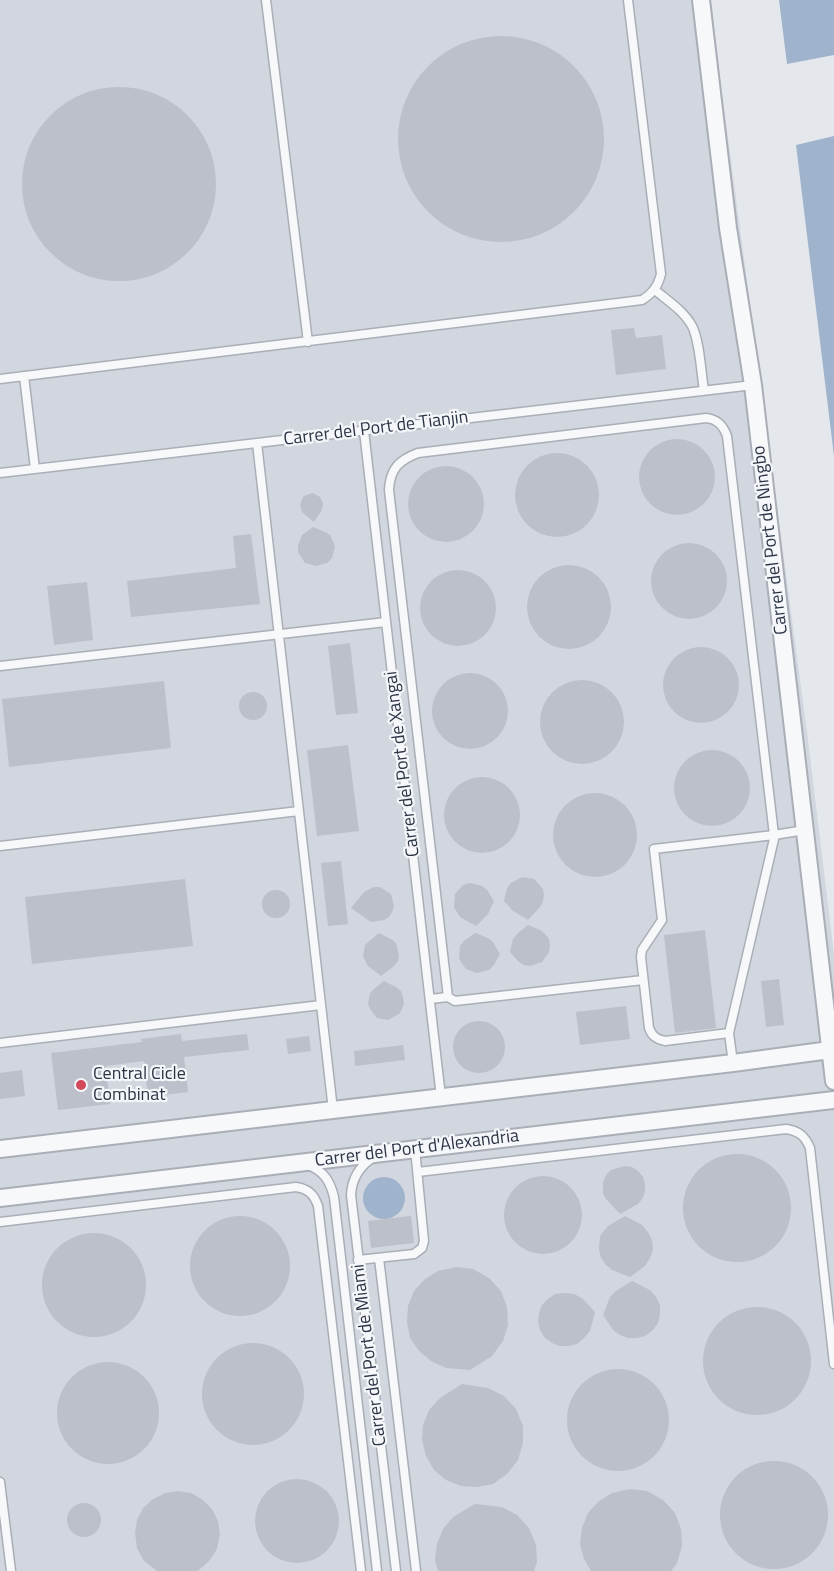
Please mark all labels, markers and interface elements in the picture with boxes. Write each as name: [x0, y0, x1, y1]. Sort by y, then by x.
street label: Carrer del Port de Tianjin: [282, 407, 470, 451]
street label: Carrer del Port de Ningbo: [749, 444, 793, 636]
street label: Carrer del Port de Xangai: [381, 670, 425, 858]
place label: Central Cicle Combinat: [93, 1064, 186, 1106]
marker: Central Cicle Combinat: [74, 1078, 88, 1092]
street label: Carrer del Port d'Alexandria: [314, 1126, 520, 1172]
street label: Carrer del Port de Miami: [348, 1263, 392, 1447]

